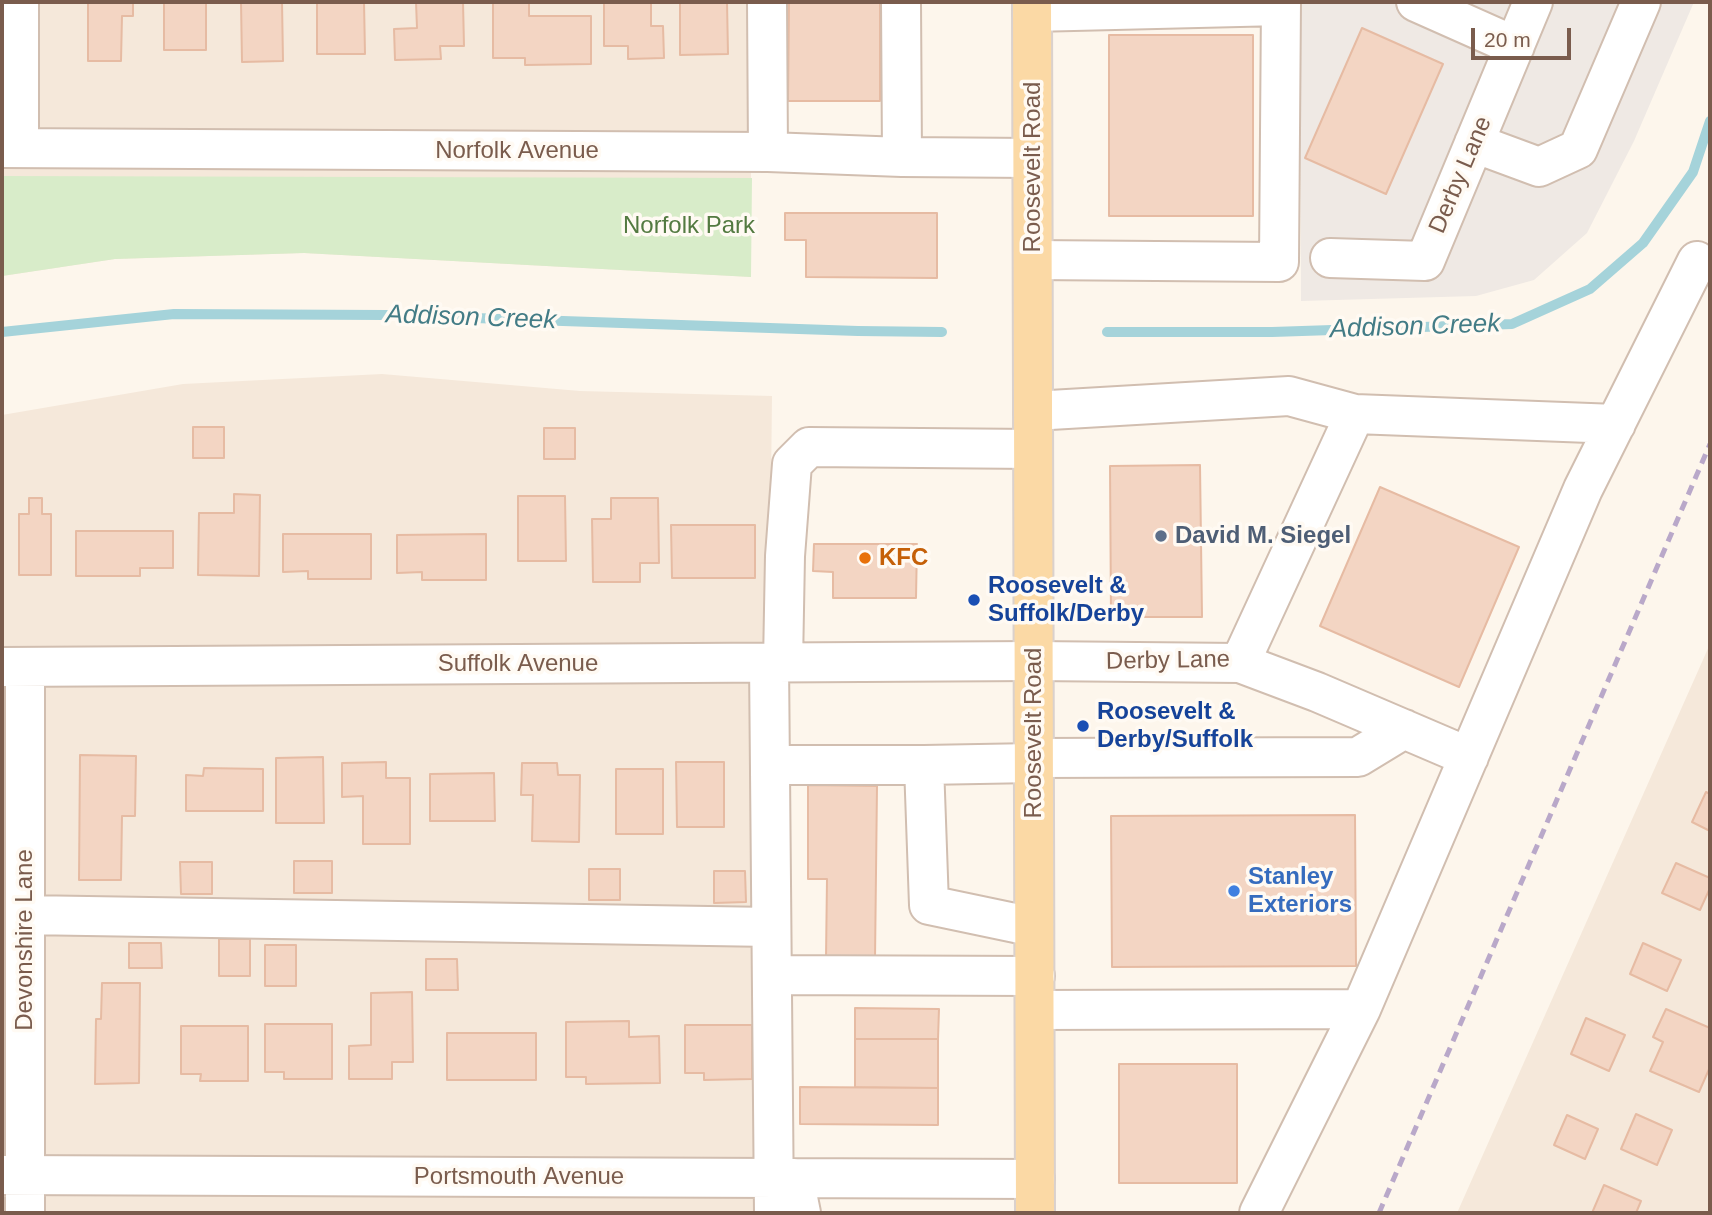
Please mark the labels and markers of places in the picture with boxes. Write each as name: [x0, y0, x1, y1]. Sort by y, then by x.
place label: David M. Siegel: [1175, 522, 1351, 550]
marker: David M. Siegel: [1153, 528, 1169, 544]
place label: KFC: [879, 544, 928, 572]
marker: KFC: [857, 550, 873, 566]
place label: Roosevelt & Suffolk/Derby: [988, 572, 1144, 628]
marker: Roosevelt & Suffolk/Derby: [966, 592, 982, 608]
place label: Roosevelt & Derby/Suffolk: [1097, 698, 1253, 754]
marker: Roosevelt & Derby/Suffolk: [1075, 718, 1091, 734]
place label: Stanley Exteriors: [1248, 863, 1352, 919]
marker: Stanley Exteriors: [1226, 883, 1242, 899]

